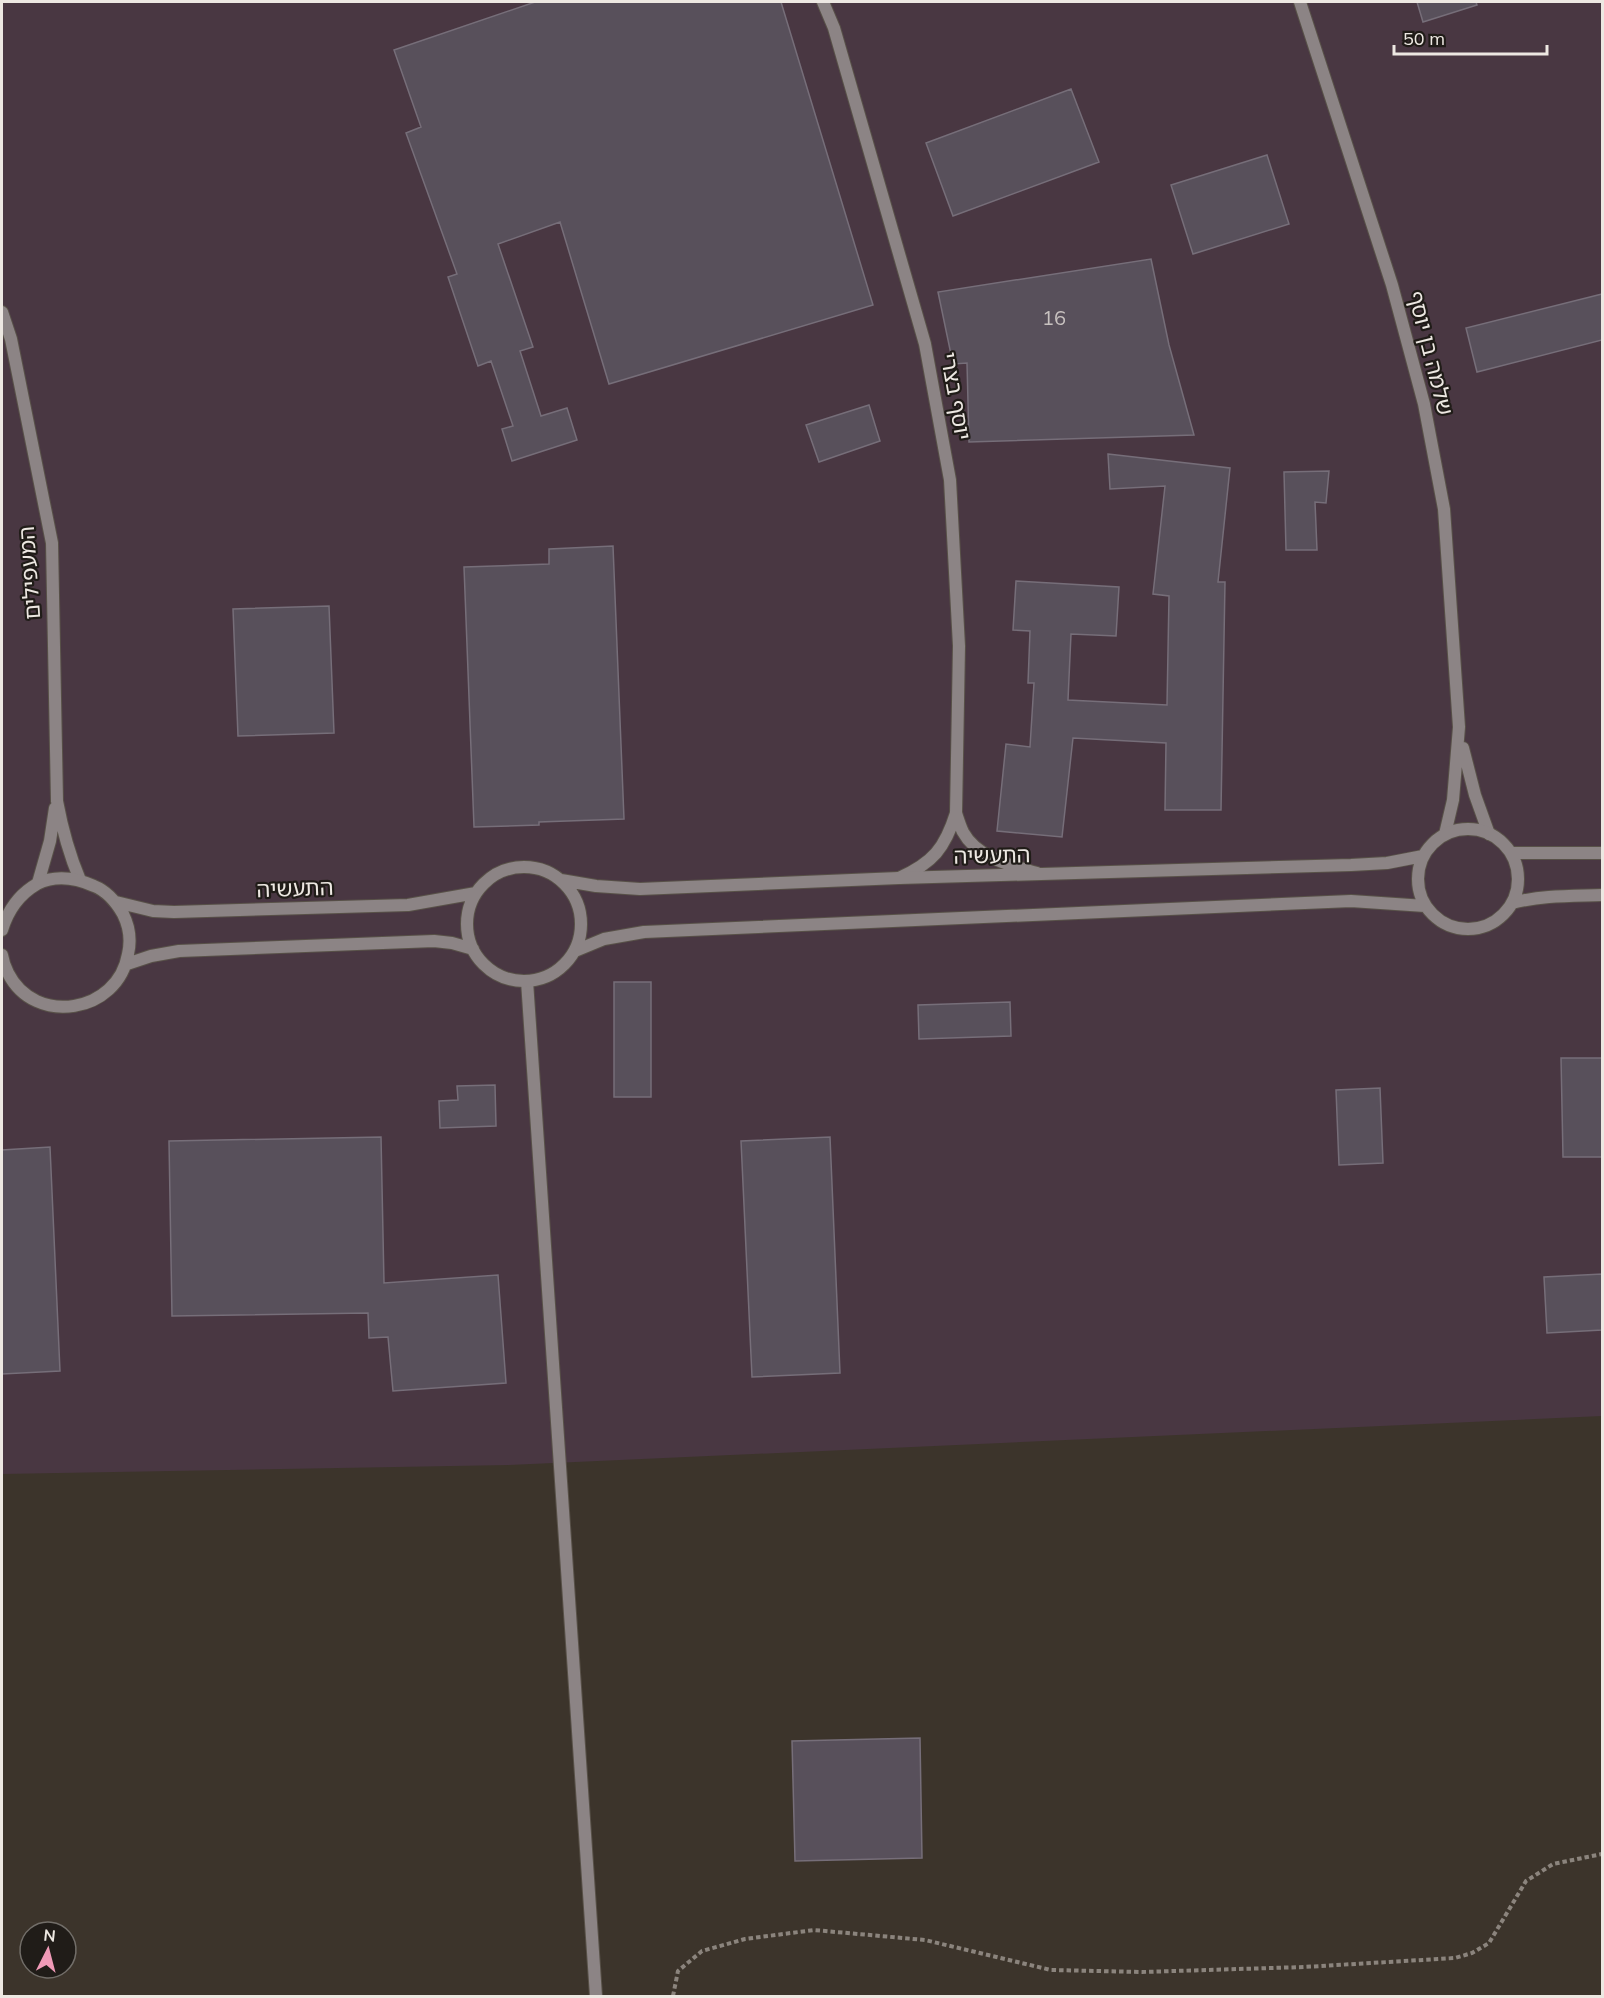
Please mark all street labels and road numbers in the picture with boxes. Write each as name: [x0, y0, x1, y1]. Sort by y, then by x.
street label: שלמה בן יוסף: [1402, 288, 1460, 418]
street label: יוסף בצרי: [935, 350, 977, 442]
street label: המעפילים: [12, 525, 46, 621]
street label: התעשיה: [953, 840, 1031, 870]
street label: התעשיה: [256, 873, 334, 903]

